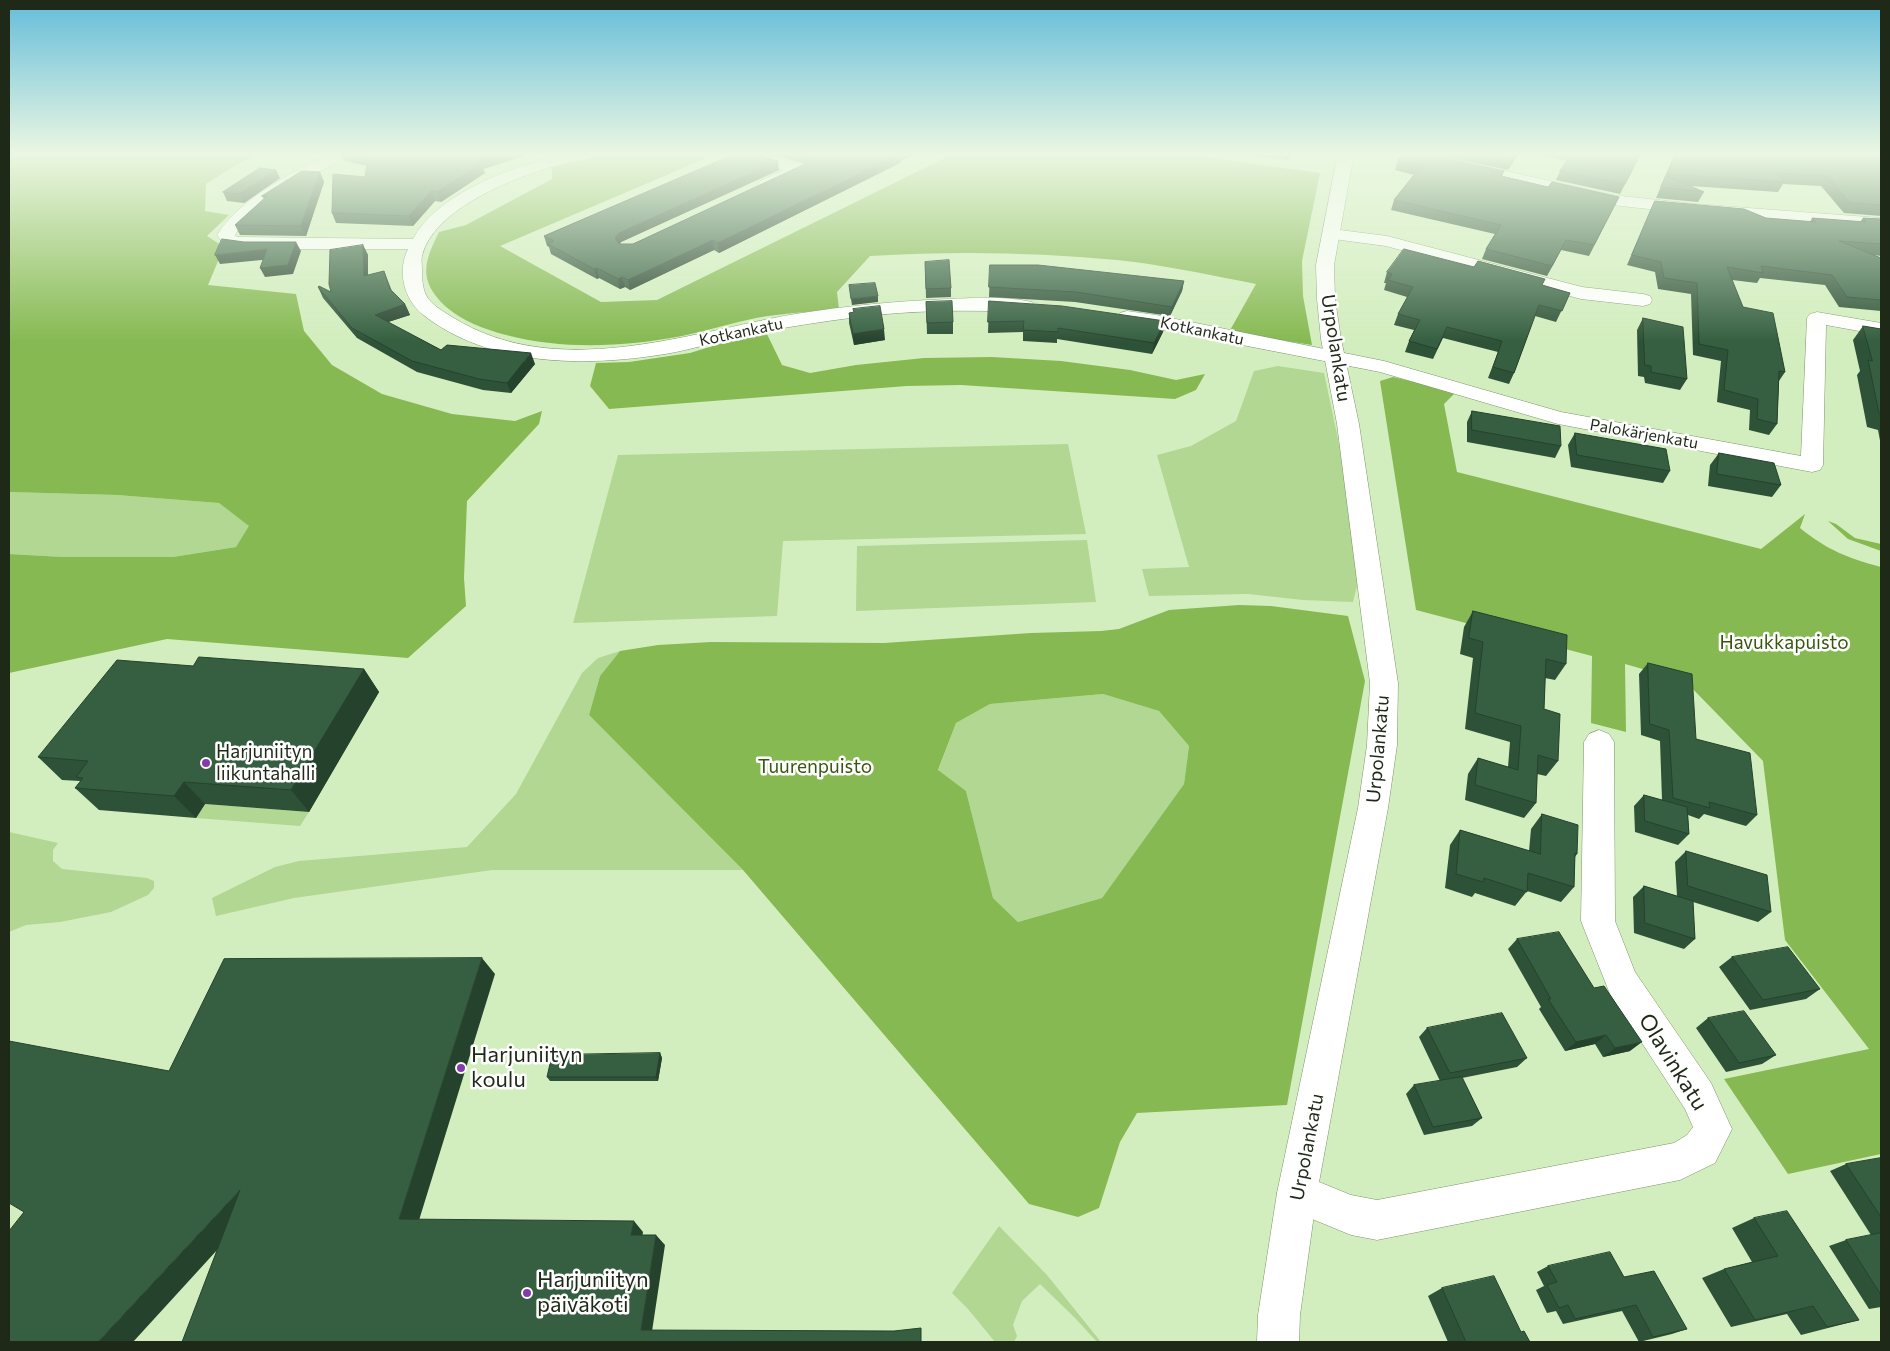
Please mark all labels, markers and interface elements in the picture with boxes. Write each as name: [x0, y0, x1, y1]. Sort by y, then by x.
street label: Urpolankatu: [1316, 293, 1356, 403]
street label: Kotkankatu: [1158, 313, 1246, 349]
street label: Kotkankatu: [697, 314, 785, 350]
street label: Palokärjenkatu: [1588, 415, 1700, 453]
park label: Havukkapuisto: [1719, 632, 1849, 654]
street label: Urpolankatu: [1362, 694, 1394, 804]
place label: Harjuniityn liikuntahalli: [216, 741, 315, 785]
park label: Tuurenpuisto: [758, 756, 872, 778]
marker: Harjuniityn liikuntahalli: [200, 757, 212, 769]
street label: Olavinkatu: [1633, 1009, 1713, 1115]
place label: Harjuniityn koulu: [471, 1042, 583, 1094]
marker: Harjuniityn koulu: [455, 1062, 467, 1074]
street label: Urpolankatu: [1285, 1092, 1329, 1202]
place label: Harjuniityn päiväkoti: [537, 1267, 649, 1318]
marker: Harjuniityn päiväkoti: [521, 1287, 533, 1299]

